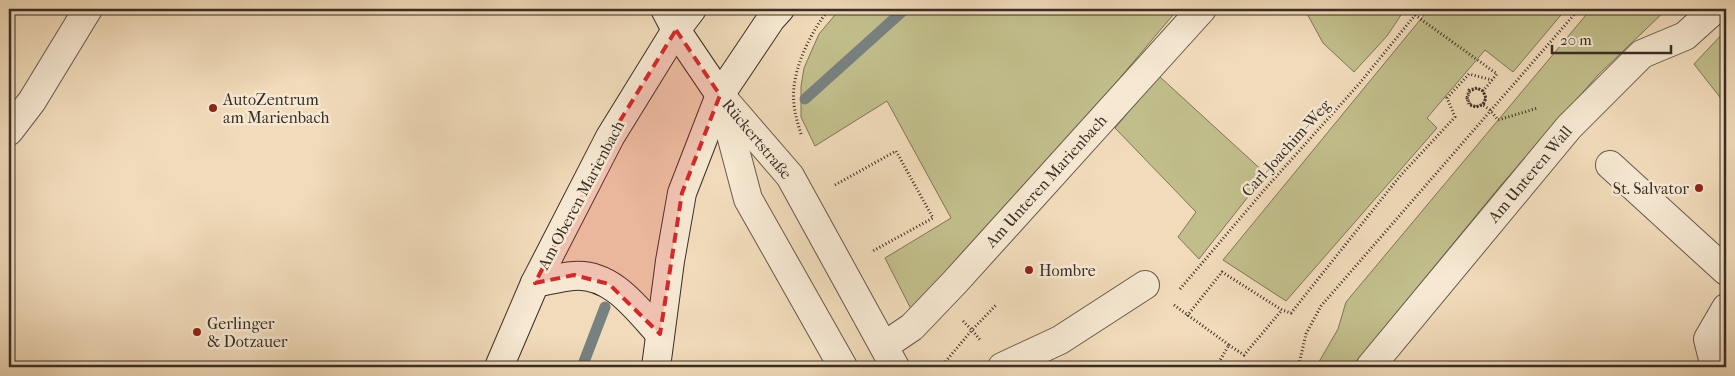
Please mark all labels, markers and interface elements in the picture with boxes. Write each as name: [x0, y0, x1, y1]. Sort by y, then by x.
scale bar: [1552, 22, 1671, 54]
text: 20 m: [1560, 31, 1592, 49]
place label: AutoZentrum am Marienbach: [222, 90, 329, 127]
street label: Rückertstraße: [718, 95, 796, 183]
street label: Carl-Joachim-Weg: [1237, 95, 1335, 200]
marker: AutoZentrum am Marienbach: [207, 102, 219, 114]
street label: Am Unteren Marienbach: [981, 111, 1111, 252]
street label: Am Oberen Marienbach: [533, 117, 628, 274]
street label: Am Unteren Wall: [1483, 121, 1576, 227]
place label: St. Salvator: [1613, 179, 1689, 198]
marker: St. Salvator: [1693, 182, 1705, 194]
place label: Hombre: [1039, 261, 1096, 280]
marker: Hombre: [1023, 264, 1035, 276]
place label: Gerlinger & Dotzauer: [207, 314, 288, 351]
marker: Gerlinger & Dotzauer: [191, 326, 203, 338]

